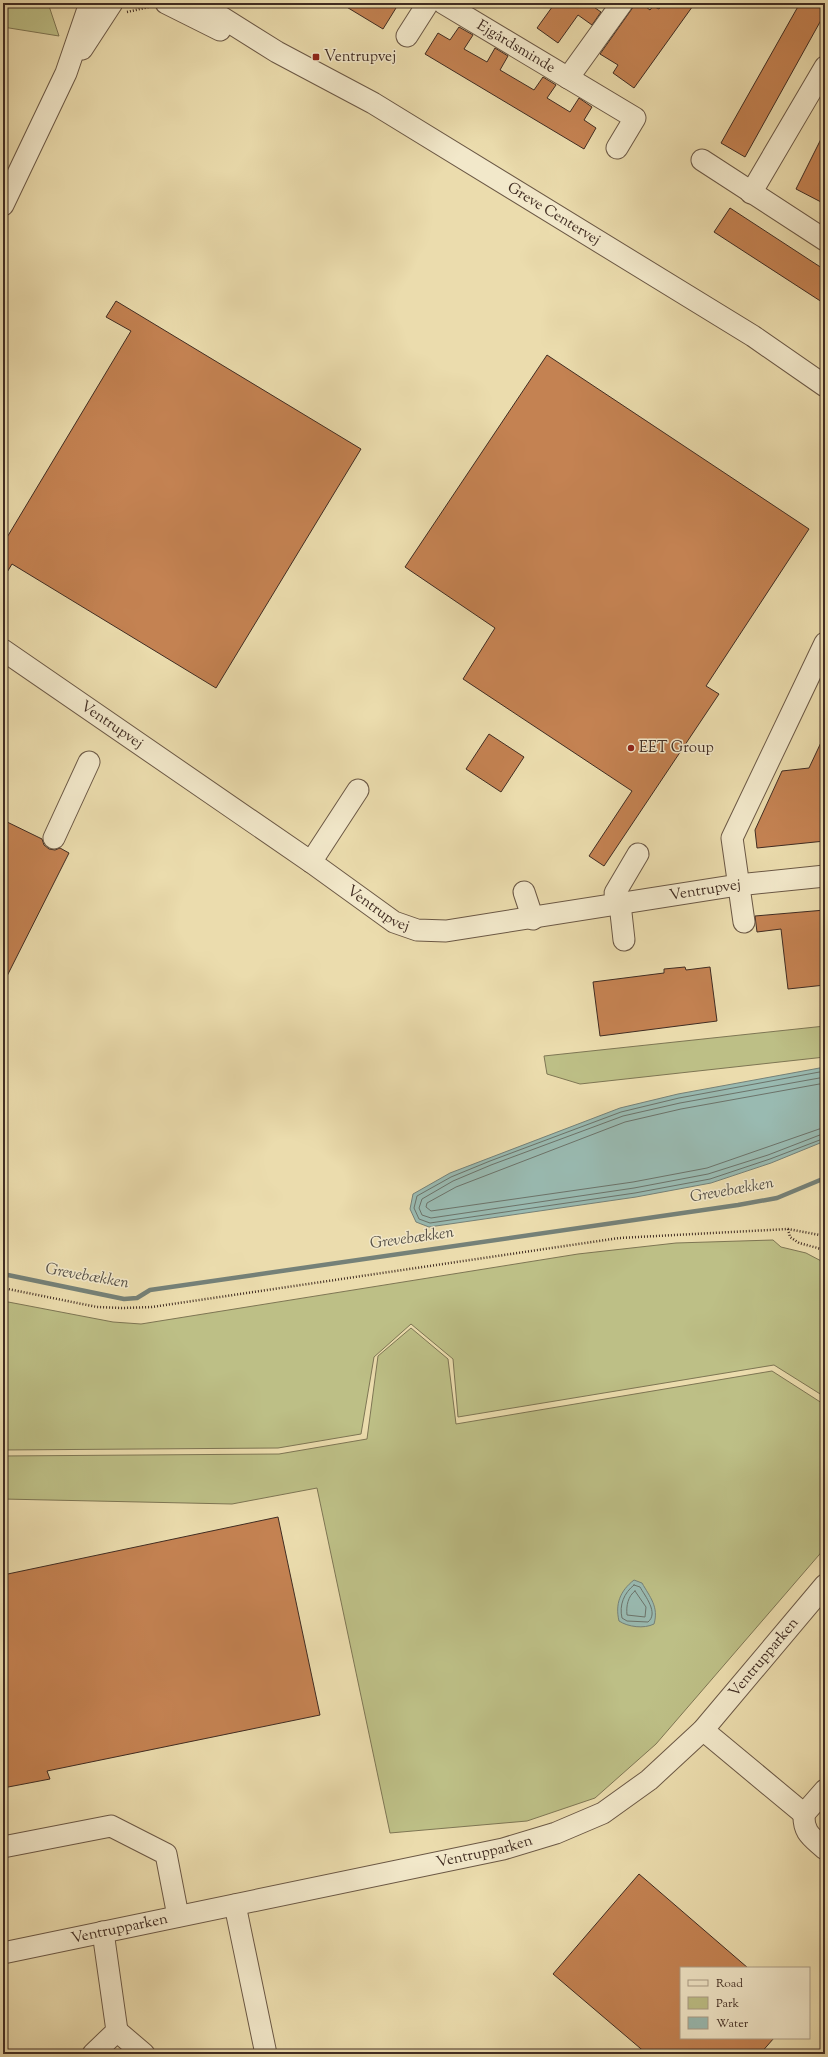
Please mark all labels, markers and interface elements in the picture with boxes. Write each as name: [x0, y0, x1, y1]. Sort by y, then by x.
street label: Ejgårdsminde: [473, 15, 559, 78]
place label: Ventrupvej: [324, 47, 396, 68]
marker: Ventrupvej: [311, 52, 321, 62]
street label: Greve Centervej: [503, 177, 605, 251]
street label: Ventrupvej: [76, 696, 147, 754]
place label: EET Group: [639, 738, 714, 759]
marker: EET Group: [626, 743, 636, 753]
street label: Ventrupvej: [668, 874, 742, 906]
street label: Ventrupvej: [342, 880, 412, 937]
water label: Grevebækken: [688, 1172, 776, 1210]
water label: Grevebækken: [369, 1222, 456, 1256]
water label: Grevebækken: [43, 1258, 131, 1296]
street label: Ventrupparken: [724, 1613, 804, 1702]
street label: Ventrupparken: [434, 1830, 535, 1873]
street label: Ventrupparken: [69, 1908, 170, 1949]
legend: [680, 1967, 810, 2039]
text: Road: [716, 1975, 743, 1993]
text: Park: [716, 1995, 739, 2013]
text: Water: [716, 2015, 749, 2033]

